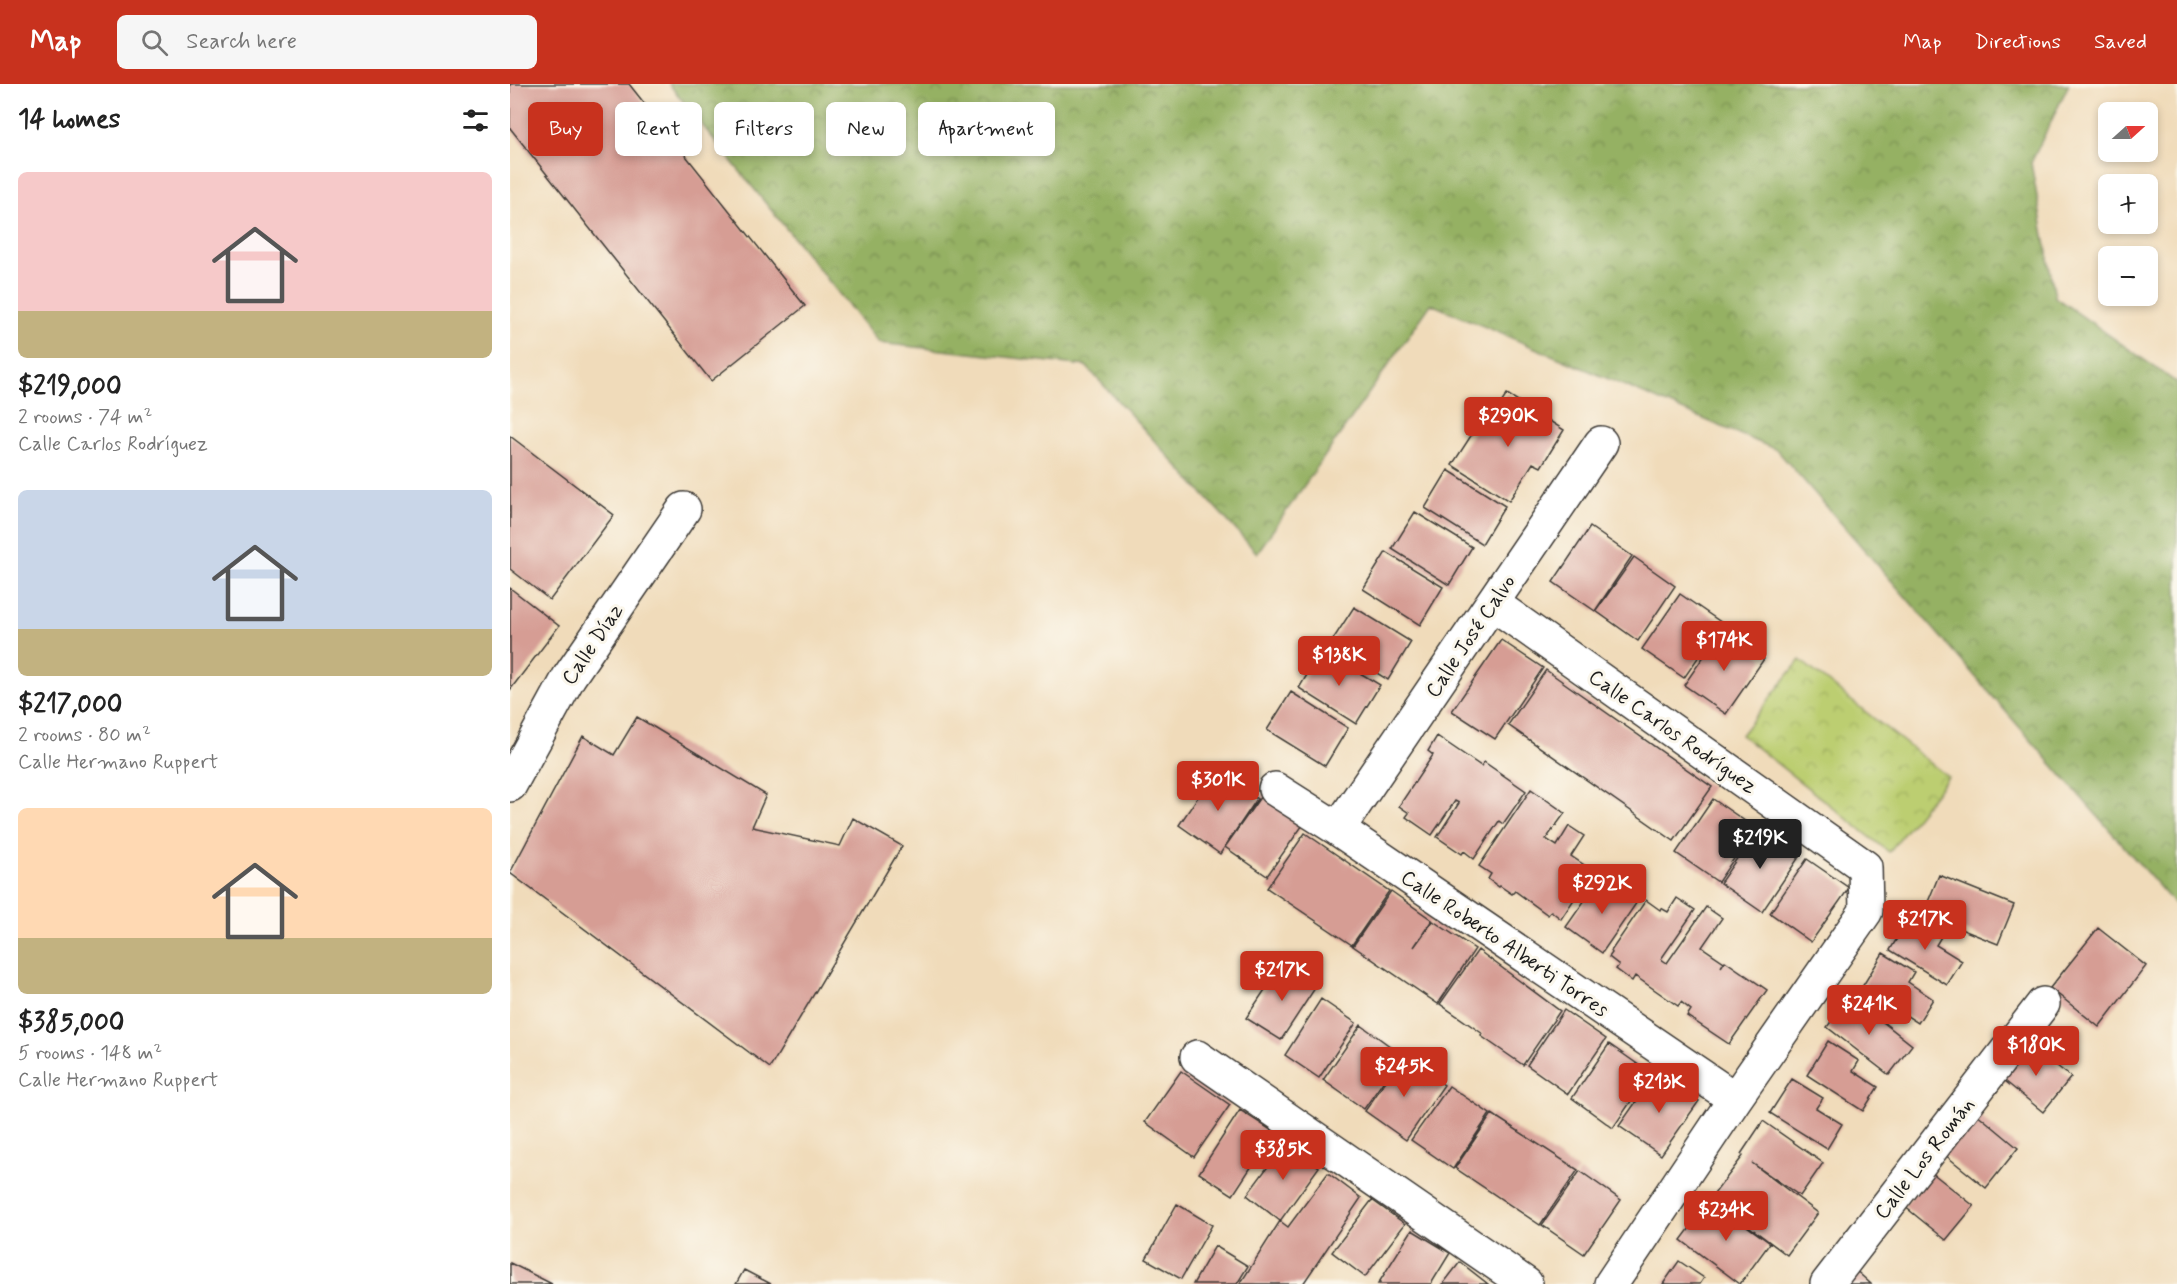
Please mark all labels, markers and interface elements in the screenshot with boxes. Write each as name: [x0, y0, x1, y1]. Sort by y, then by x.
search box: [117, 15, 537, 69]
text: Map: [30, 24, 81, 61]
icon: search: [138, 26, 171, 59]
text: Search here: [186, 28, 297, 56]
text: Map: [1903, 28, 1942, 56]
text: Directions: [1975, 28, 2061, 56]
text: Saved: [2094, 28, 2147, 56]
chip: Buy: [528, 102, 603, 156]
chip: Rent: [615, 102, 702, 156]
chip: Filters: [714, 102, 814, 156]
chip: New: [826, 102, 906, 156]
chip: Apartment: [918, 102, 1055, 156]
north arrow: [2098, 102, 2158, 162]
map controls: [2098, 102, 2158, 306]
text: 14 homes: [18, 103, 120, 137]
icon: filters: [459, 104, 492, 137]
button: +: [2098, 174, 2158, 234]
icon: home: [201, 211, 309, 319]
button: −: [2098, 246, 2158, 306]
text: $219,000: [18, 370, 122, 404]
pin: $290K: [1466, 397, 1550, 448]
text: $290K: [1478, 403, 1538, 430]
text: 2 rooms · 74 m²: [18, 404, 152, 431]
text: Calle Carlos Rodríguez: [18, 431, 208, 458]
icon: home: [201, 529, 309, 637]
street label: Calle José Calvo: [1419, 570, 1522, 704]
street label: Calle Díaz: [555, 598, 630, 691]
pin: $174K: [1682, 621, 1766, 672]
text: $174K: [1696, 627, 1752, 654]
pin: $138K: [1297, 636, 1381, 687]
text: $138K: [1312, 642, 1366, 669]
street label: Calle Carlos Rodríguez: [1583, 663, 1762, 800]
text: $217,000: [18, 688, 122, 722]
text: 2 rooms · 80 m²: [18, 722, 151, 749]
text: Calle Hermano Ruppert: [18, 749, 218, 776]
pin: $301K: [1176, 761, 1260, 812]
text: $301K: [1191, 767, 1245, 794]
pin: $219K: [1718, 819, 1802, 870]
text: $219K: [1733, 825, 1787, 852]
icon: home: [201, 847, 309, 955]
street label: Calle Roberto Alberti Torres: [1395, 864, 1614, 1024]
pin: $292K: [1560, 864, 1644, 915]
text: $292K: [1572, 870, 1632, 897]
pin: $217K: [1883, 900, 1967, 951]
text: $217K: [1897, 906, 1953, 933]
pin: $217K: [1240, 951, 1324, 1002]
text: $217K: [1254, 957, 1310, 984]
pin: $241K: [1827, 985, 1911, 1036]
text: $241K: [1841, 991, 1897, 1018]
text: $385,000: [18, 1006, 124, 1040]
pin: $180K: [1994, 1026, 2078, 1077]
text: $180K: [2007, 1032, 2065, 1059]
text: 5 rooms · 148 m²: [18, 1040, 162, 1067]
pin: $245K: [1362, 1047, 1446, 1098]
text: $245K: [1375, 1053, 1433, 1080]
pin: $213K: [1617, 1063, 1701, 1114]
text: Calle Hermano Ruppert: [18, 1067, 218, 1094]
text: $213K: [1633, 1069, 1685, 1096]
street label: Calle Los Román: [1868, 1092, 1981, 1225]
pin: $385K: [1241, 1130, 1325, 1181]
text: $385K: [1255, 1136, 1312, 1163]
pin: $234K: [1684, 1191, 1768, 1242]
text: $234K: [1698, 1197, 1754, 1224]

